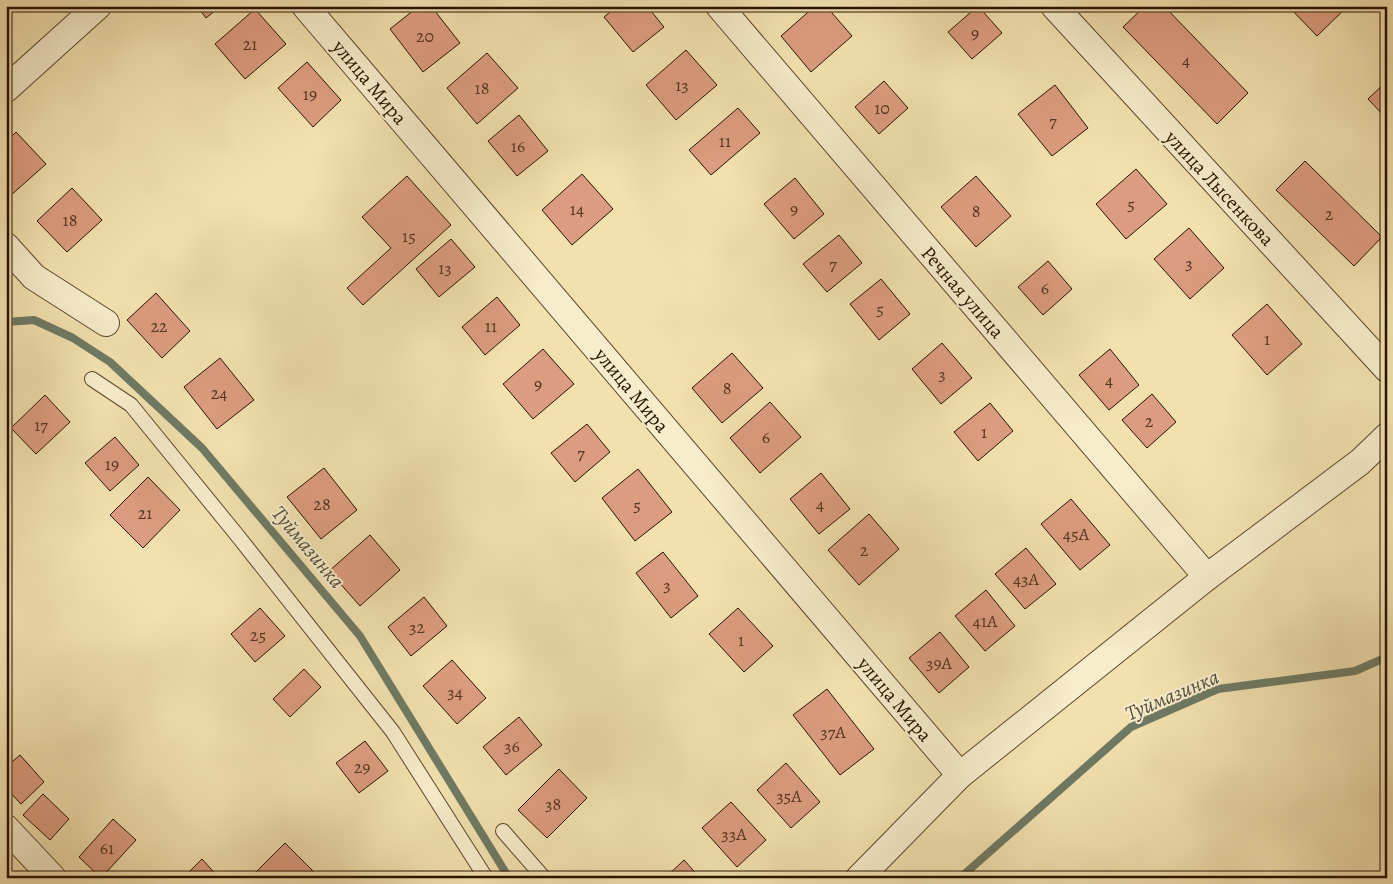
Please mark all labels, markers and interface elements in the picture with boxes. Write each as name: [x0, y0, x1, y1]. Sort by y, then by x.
house number: 9: [971, 21, 979, 45]
house number: 20: [416, 24, 434, 48]
house number: 21: [243, 32, 257, 56]
street label: улица Мира: [325, 33, 414, 131]
house number: 4: [1182, 48, 1190, 72]
house number: 13: [675, 73, 689, 97]
house number: 18: [475, 76, 489, 100]
house number: 19: [303, 82, 317, 106]
house number: 10: [874, 96, 890, 120]
house number: 7: [1049, 109, 1057, 133]
street label: улица Лысенкова: [1158, 124, 1281, 253]
house number: 11: [719, 129, 731, 153]
house number: 16: [511, 134, 525, 158]
house number: 5: [1127, 192, 1135, 216]
house number: 14: [570, 197, 584, 221]
house number: 9: [790, 197, 798, 221]
house number: 8: [972, 199, 980, 223]
house number: 2: [1325, 202, 1334, 226]
house number: 18: [63, 208, 77, 232]
house number: 15: [402, 224, 416, 248]
street label: Речная улица: [915, 240, 1011, 345]
house number: 3: [1185, 251, 1193, 275]
house number: 7: [829, 252, 837, 276]
house number: 13: [438, 256, 452, 280]
house number: 6: [1041, 276, 1049, 300]
house number: 5: [876, 297, 884, 321]
house number: 22: [150, 314, 168, 338]
house number: 11: [485, 314, 497, 338]
house number: 1: [1264, 327, 1270, 351]
street label: улица Мира: [587, 341, 676, 439]
house number: 3: [938, 362, 946, 386]
house number: 4: [1105, 368, 1113, 392]
house number: 9: [534, 372, 542, 396]
house number: 8: [723, 376, 731, 400]
house number: 24: [211, 381, 227, 405]
house number: 2: [1145, 409, 1154, 433]
house number: 17: [34, 413, 48, 437]
house number: 1: [981, 420, 987, 444]
house number: 6: [762, 425, 770, 449]
house number: 7: [577, 441, 585, 465]
house number: 19: [105, 452, 119, 476]
house number: 28: [313, 492, 331, 516]
house number: 4: [816, 492, 824, 516]
house number: 5: [633, 493, 641, 517]
water label: Туймазинка: [265, 500, 351, 594]
house number: 21: [138, 501, 152, 525]
house number: 45А: [1063, 522, 1090, 546]
house number: 2: [860, 538, 869, 562]
house number: 43А: [1013, 567, 1040, 591]
house number: 3: [663, 573, 671, 597]
house number: 41А: [973, 609, 998, 633]
house number: 32: [409, 615, 425, 639]
house number: 25: [250, 623, 266, 647]
house number: 1: [738, 628, 744, 652]
street label: улица Мира: [850, 650, 939, 748]
house number: 39А: [926, 651, 953, 675]
water label: Туймазинка: [1121, 663, 1224, 727]
house number: 34: [447, 680, 463, 704]
house number: 37А: [820, 720, 846, 744]
house number: 36: [504, 734, 520, 758]
house number: 29: [354, 755, 370, 779]
house number: 35А: [776, 784, 802, 808]
house number: 38: [545, 792, 561, 816]
house number: 33А: [721, 822, 747, 846]
house number: 61: [100, 836, 114, 860]

